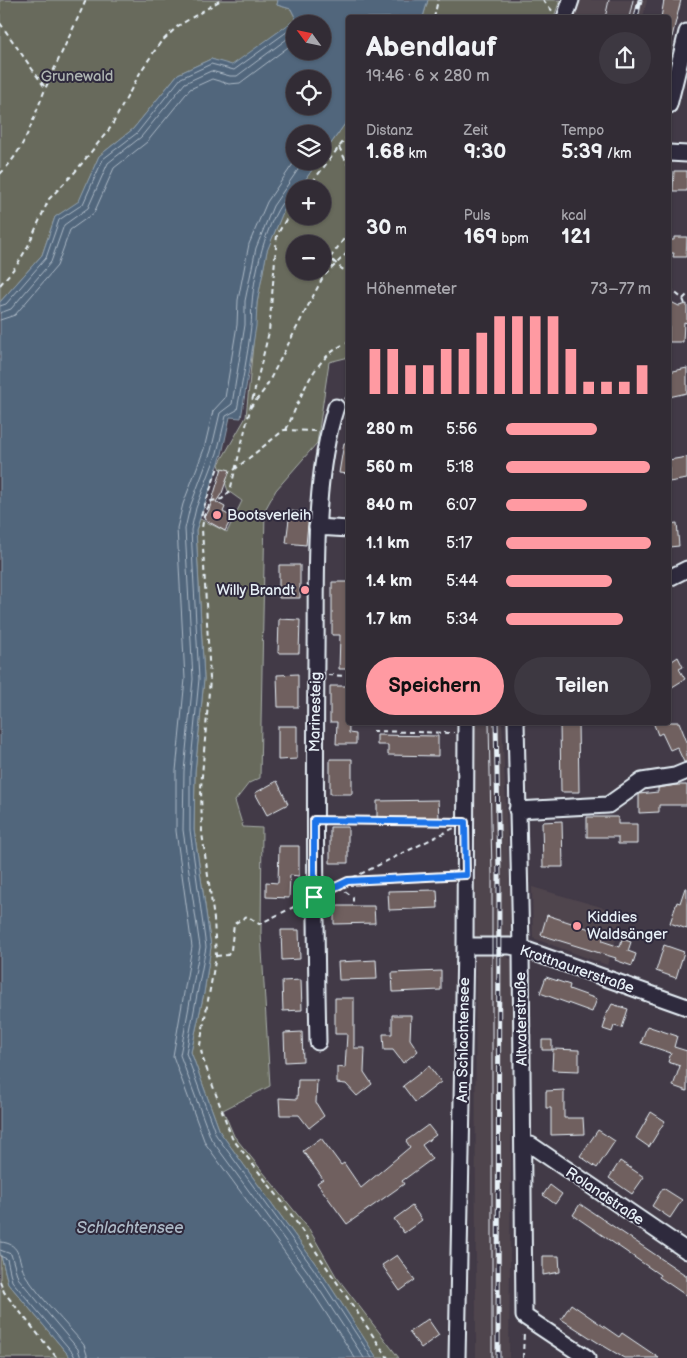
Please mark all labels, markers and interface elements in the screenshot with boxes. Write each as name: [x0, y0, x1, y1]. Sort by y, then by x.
north arrow: [286, 15, 331, 60]
map controls: [286, 15, 331, 280]
text: Abendlauf: [366, 31, 497, 64]
button: share: [599, 32, 651, 84]
park label: Grunewald: [41, 67, 113, 86]
text: 19:46 · 6 × 280 m: [366, 67, 489, 86]
button: locate: [286, 70, 331, 115]
text: Distanz: [366, 122, 413, 139]
text: Zeit: [464, 122, 488, 139]
text: Tempo: [561, 122, 604, 139]
button: layers: [286, 125, 331, 170]
text: 1.68: [366, 139, 405, 164]
text: 9:30: [464, 139, 506, 164]
text: 5:39: [561, 139, 603, 164]
text: km: [405, 145, 427, 162]
text: /km: [603, 145, 632, 162]
button: +: [286, 180, 331, 225]
text: Puls: [464, 207, 490, 224]
text: kcal: [561, 207, 586, 224]
text: 30: [366, 215, 391, 240]
text: m: [391, 221, 407, 238]
text: 169: [464, 224, 498, 249]
text: 121: [561, 224, 591, 249]
text: bpm: [498, 230, 529, 247]
button: −: [286, 235, 331, 280]
text: Höhenmeter: [366, 280, 456, 299]
text: 73–77 m: [590, 280, 651, 299]
text: 280 m: [366, 420, 413, 439]
text: 5:56: [446, 420, 477, 439]
text: 560 m: [366, 458, 413, 477]
text: 5:18: [446, 458, 474, 477]
text: 840 m: [366, 496, 413, 515]
text: 6:07: [446, 496, 476, 515]
place label: Bootsverleih: [227, 506, 311, 525]
marker: Bootsverleih: [211, 509, 223, 521]
text: 1.1 km: [366, 534, 409, 553]
text: 5:17: [446, 534, 472, 553]
text: 1.4 km: [366, 572, 412, 591]
text: 5:44: [446, 572, 478, 591]
place label: Willy Brandt: [216, 581, 295, 600]
marker: Willy Brandt: [299, 584, 311, 596]
text: 1.7 km: [366, 610, 411, 629]
text: 5:34: [446, 610, 478, 629]
button: Speichern: [366, 657, 504, 715]
button: Teilen: [514, 657, 651, 715]
street label: Marinesteig: [305, 672, 326, 752]
pin: [293, 876, 335, 918]
icon: arrive: [300, 883, 328, 911]
place label: Kiddies Waldsänger: [587, 908, 668, 944]
marker: Kiddies Waldsänger: [571, 920, 583, 932]
street label: Krottnaurerstraße: [517, 941, 637, 998]
street label: Altvaterstraße: [511, 972, 532, 1066]
street label: Am Schlachtensee: [453, 977, 474, 1103]
street label: Rolandstraße: [562, 1163, 648, 1230]
water label: Schlachtensee: [77, 1219, 183, 1238]

